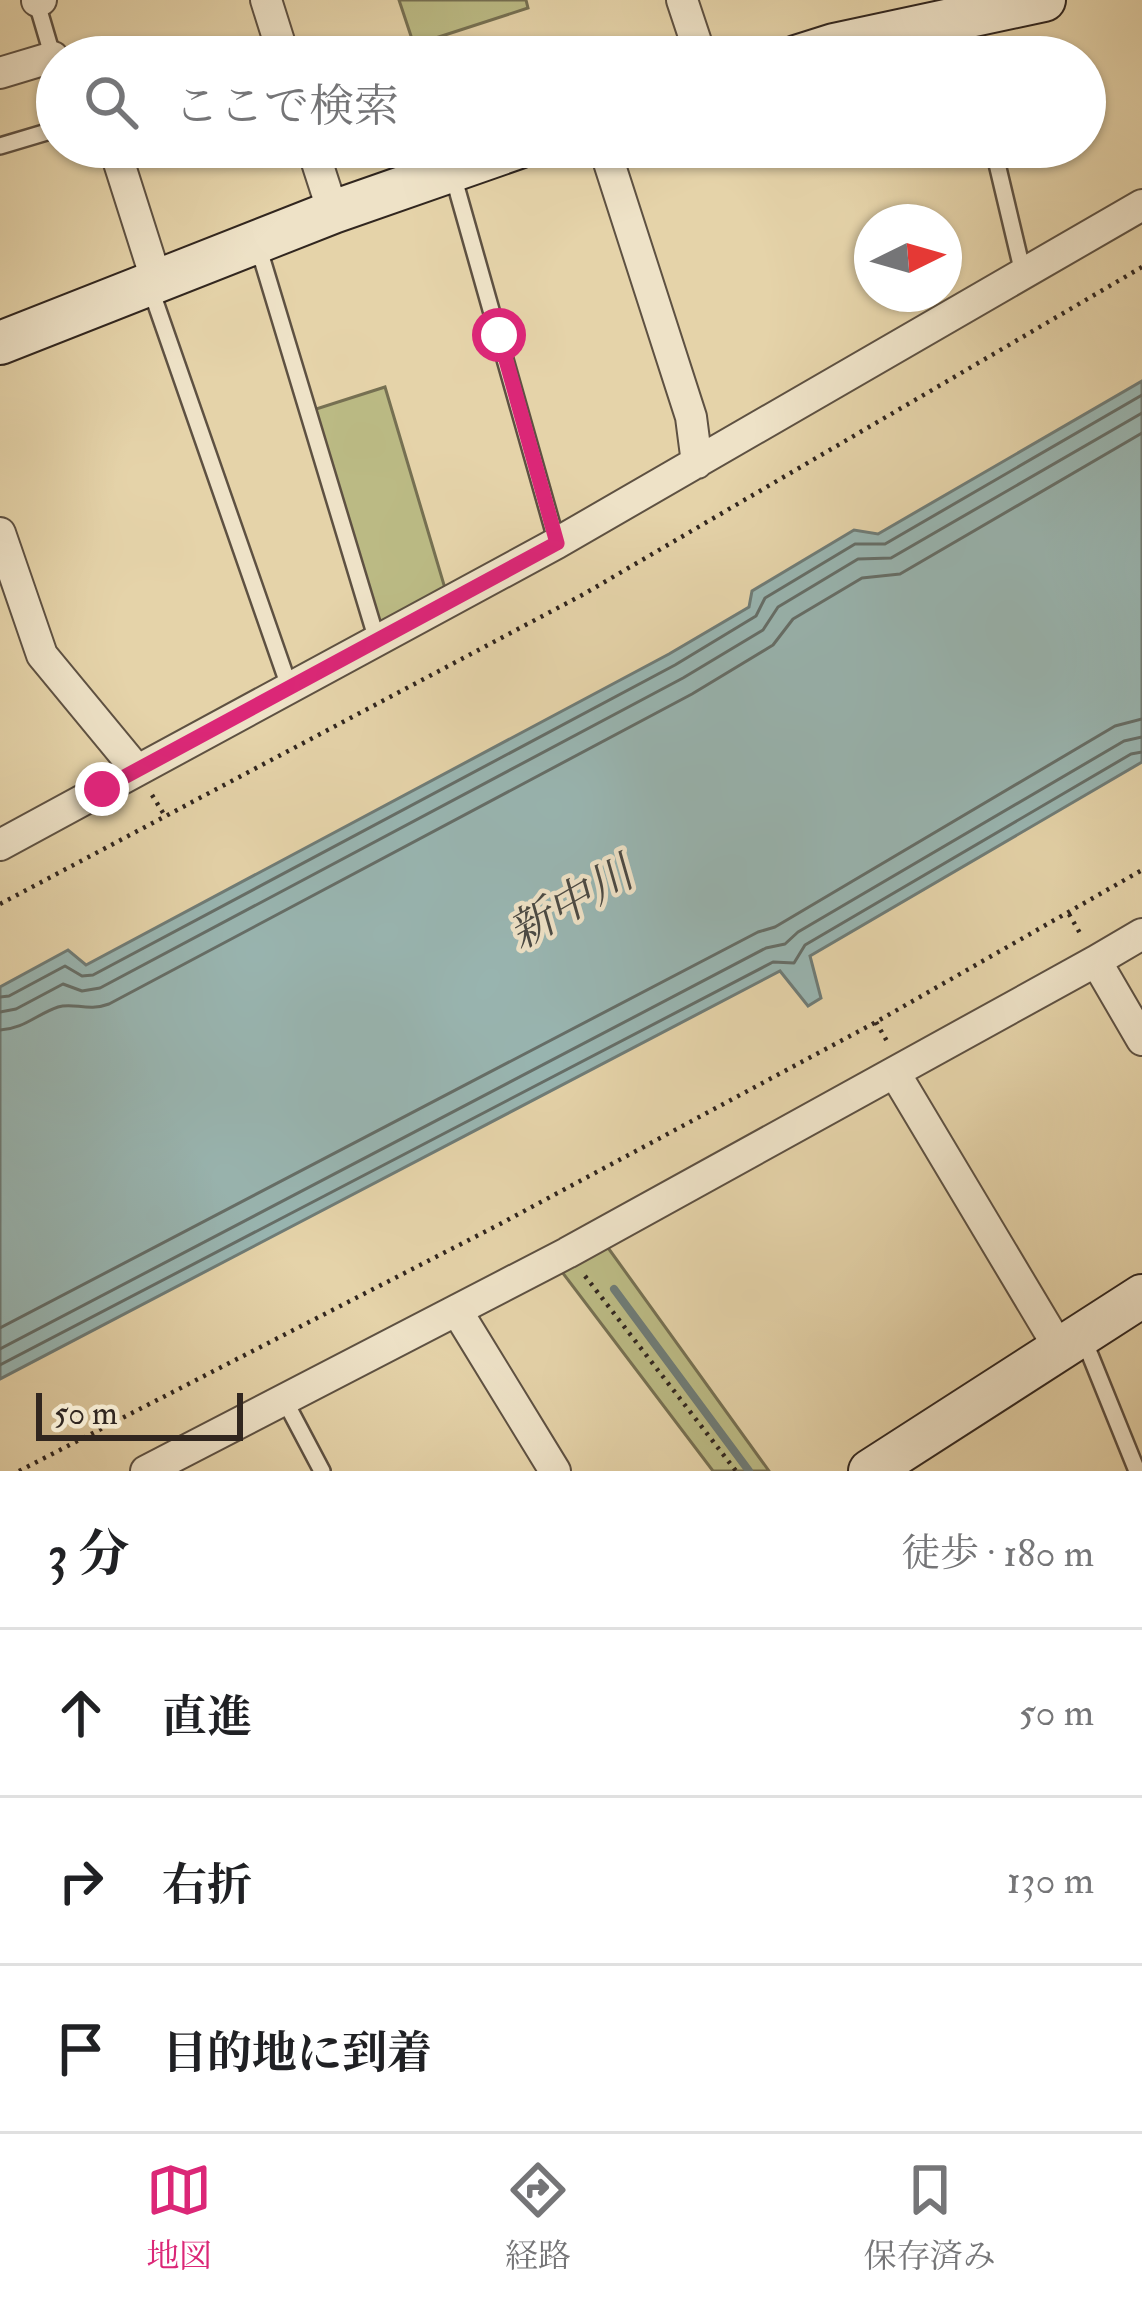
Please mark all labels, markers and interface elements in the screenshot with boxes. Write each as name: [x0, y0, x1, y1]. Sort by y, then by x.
search box: [36, 36, 1106, 168]
icon: search: [78, 69, 144, 135]
text: ここで検索: [174, 79, 399, 135]
north arrow: [854, 204, 962, 312]
route start: [472, 308, 526, 362]
route end: [75, 762, 129, 816]
water label: 新中川: [499, 844, 648, 962]
scale bar: [36, 1387, 243, 1440]
text: 50 m: [54, 1393, 118, 1434]
text: 3 分: [48, 1523, 129, 1587]
text: 徒歩 · 180 m: [901, 1529, 1094, 1578]
icon: ahead: [48, 1680, 114, 1746]
text: 50 m: [1019, 1688, 1094, 1737]
text: 直進: [162, 1690, 252, 1746]
icon: right: [48, 1848, 114, 1914]
text: 130 m: [1007, 1856, 1094, 1905]
text: 右折: [162, 1858, 252, 1914]
icon: arrive: [48, 2016, 114, 2082]
text: 目的地に到着: [162, 2026, 432, 2082]
tab: 地図: [146, 2157, 212, 2277]
tab: 経路: [505, 2157, 571, 2277]
tab: 保存済み: [864, 2157, 996, 2277]

